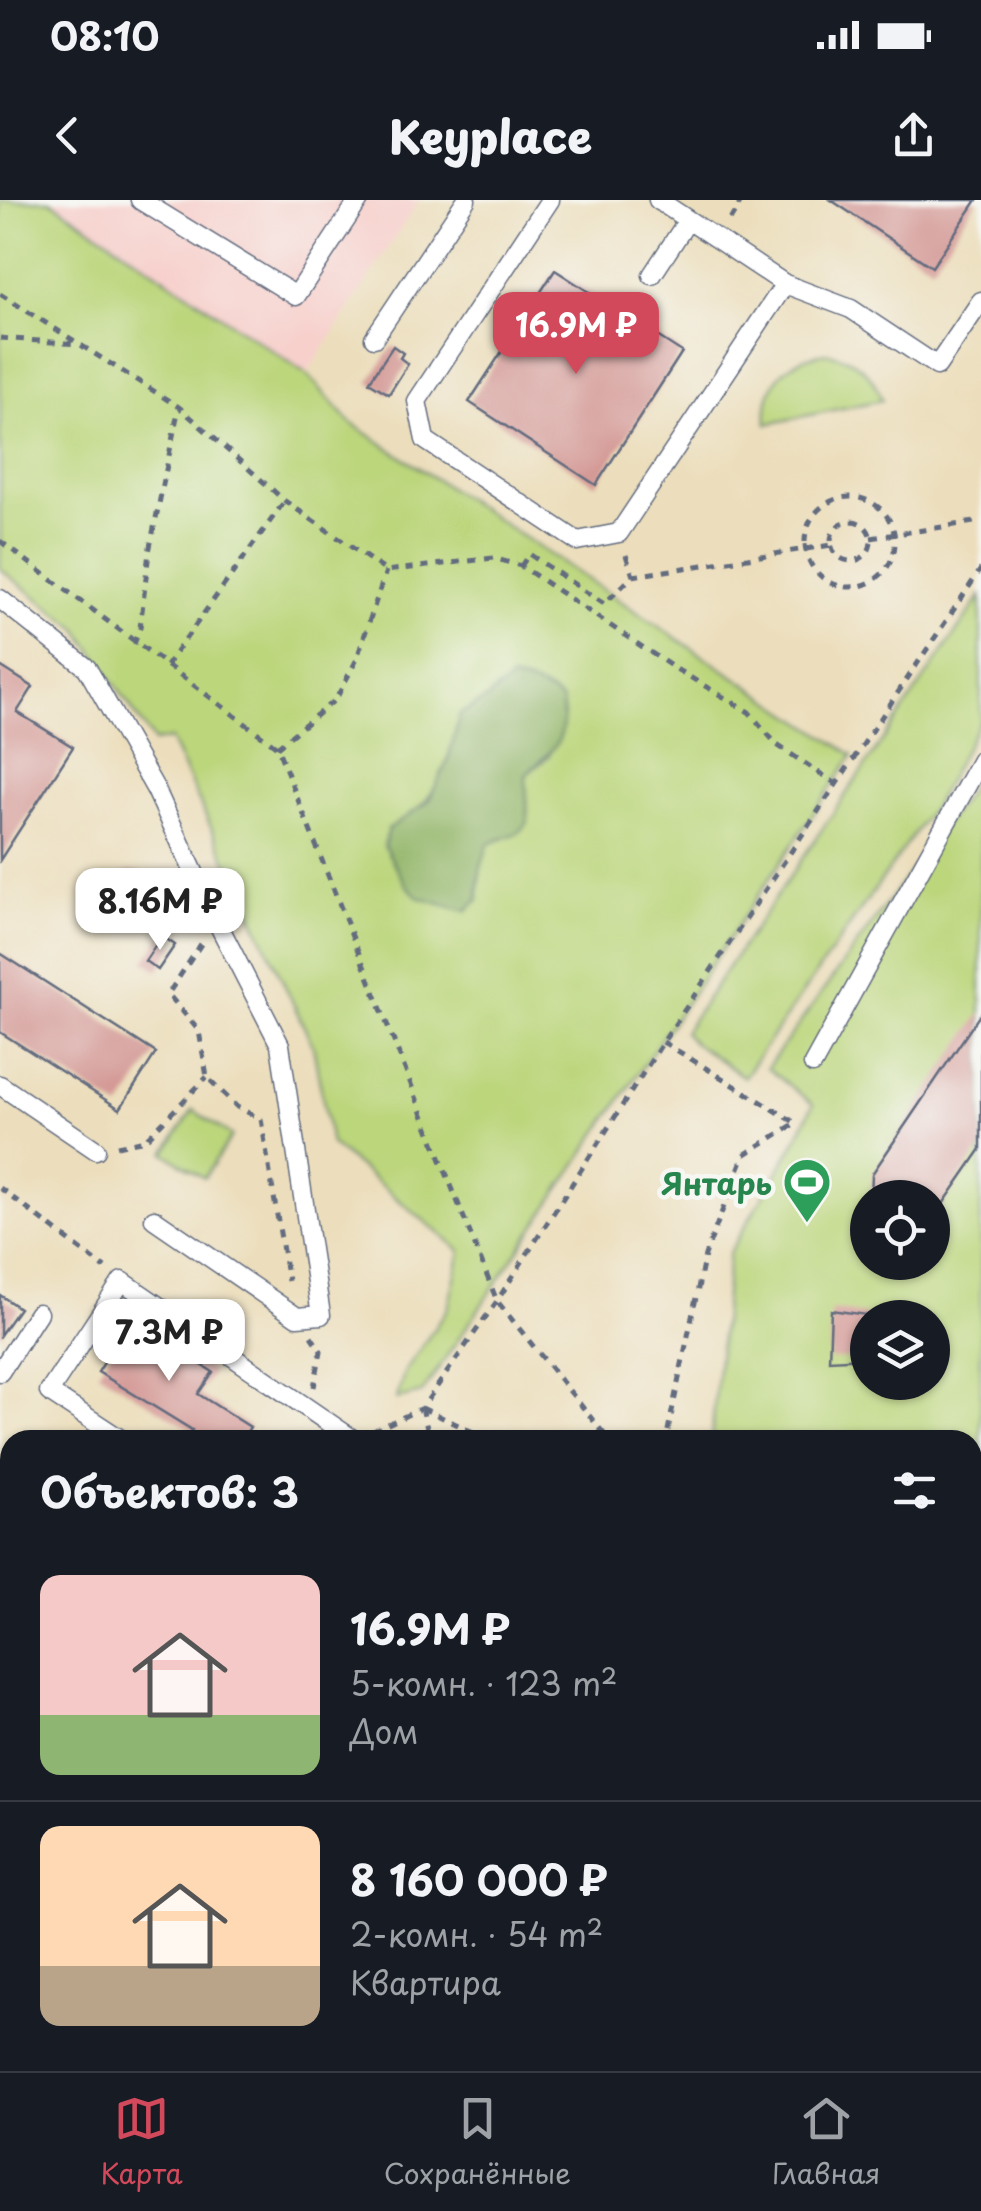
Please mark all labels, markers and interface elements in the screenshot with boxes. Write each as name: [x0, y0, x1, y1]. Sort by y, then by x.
text: 08:10: [50, 7, 159, 64]
text: Keyplace: [389, 101, 592, 169]
icon: back: [40, 108, 95, 163]
icon: share: [886, 108, 941, 163]
pin: 16.9M ₽: [484, 292, 668, 377]
text: 16.9M ₽: [515, 300, 637, 348]
pin: 8.16M ₽: [68, 868, 252, 953]
text: 8.16M ₽: [97, 876, 223, 924]
sports icon: Янтарь: [781, 1156, 833, 1224]
place label: Янтарь: [662, 1160, 772, 1205]
map controls: [850, 1180, 950, 1400]
button: locate: [850, 1180, 950, 1280]
pin: 7.3M ₽: [88, 1299, 250, 1384]
button: layers: [850, 1300, 950, 1400]
text: 7.3M ₽: [115, 1307, 223, 1355]
text: Объектов: 3: [40, 1459, 299, 1522]
icon: filters: [887, 1463, 942, 1518]
text: 16.9M ₽: [350, 1596, 510, 1659]
icon: home: [120, 1615, 240, 1735]
text: 5-комн. · 123 m²: [350, 1659, 618, 1707]
text: Дом: [350, 1707, 419, 1755]
text: 8 160 000 ₽: [350, 1847, 608, 1910]
icon: home: [120, 1866, 240, 1986]
text: 2-комн. · 54 m²: [350, 1910, 603, 1958]
text: Квартира: [350, 1958, 501, 2006]
tab: Карта: [101, 2091, 183, 2194]
tab: Сохранённые: [384, 2091, 571, 2194]
tab: Главная: [772, 2091, 880, 2194]

